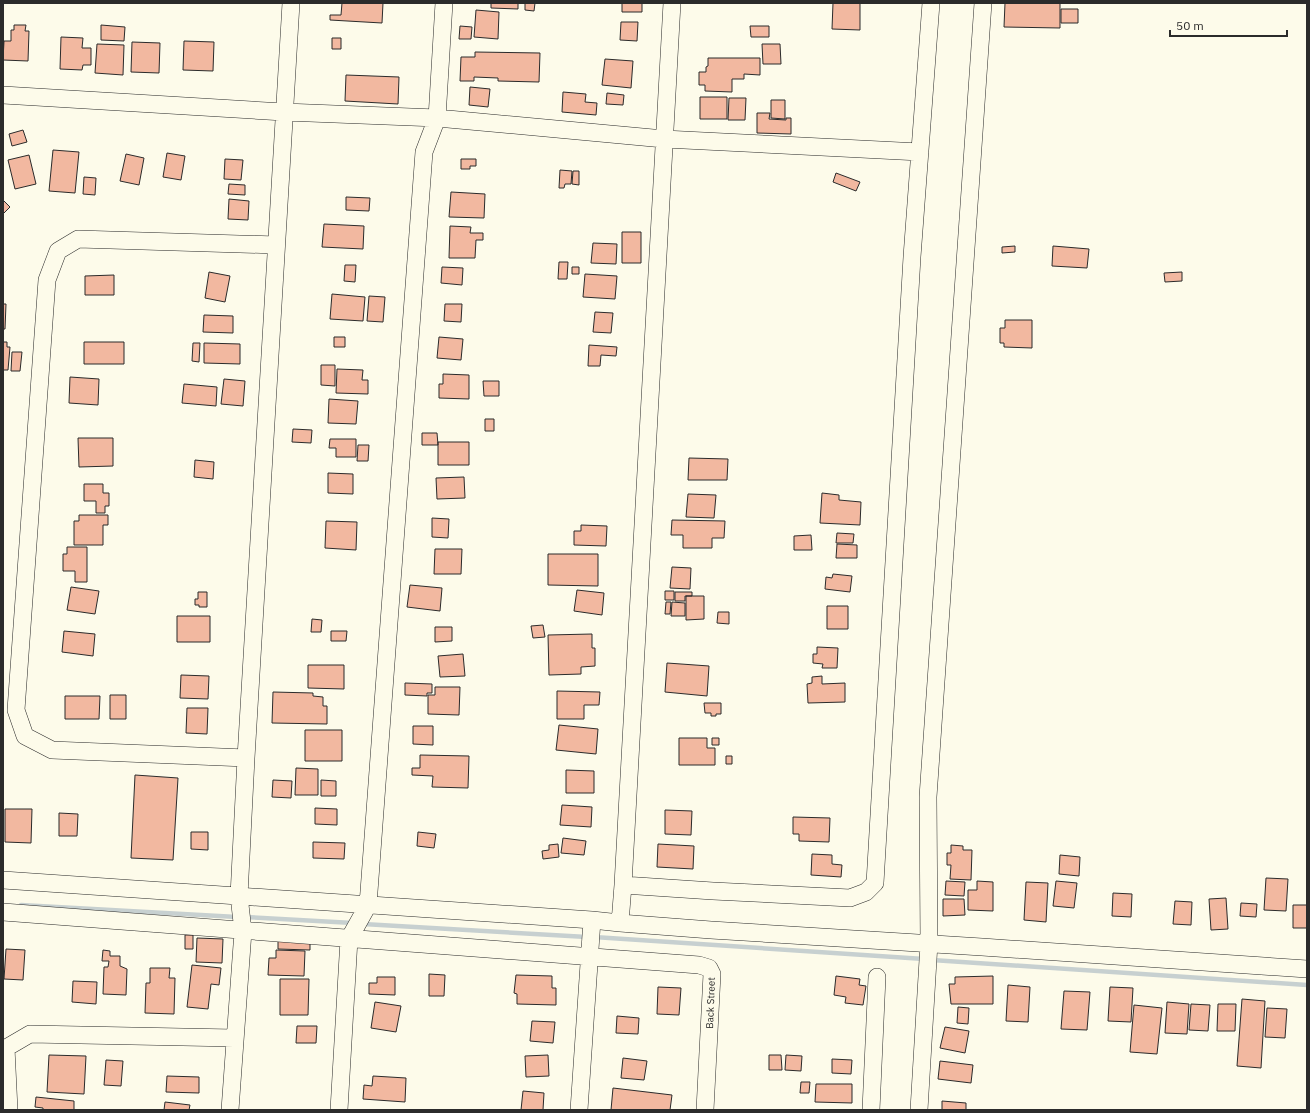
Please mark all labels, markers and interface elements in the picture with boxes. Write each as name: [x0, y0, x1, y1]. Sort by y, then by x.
scale bar: [1170, 12, 1287, 38]
text: 50 m: [1176, 18, 1204, 33]
street label: Back Street: [703, 976, 718, 1029]

